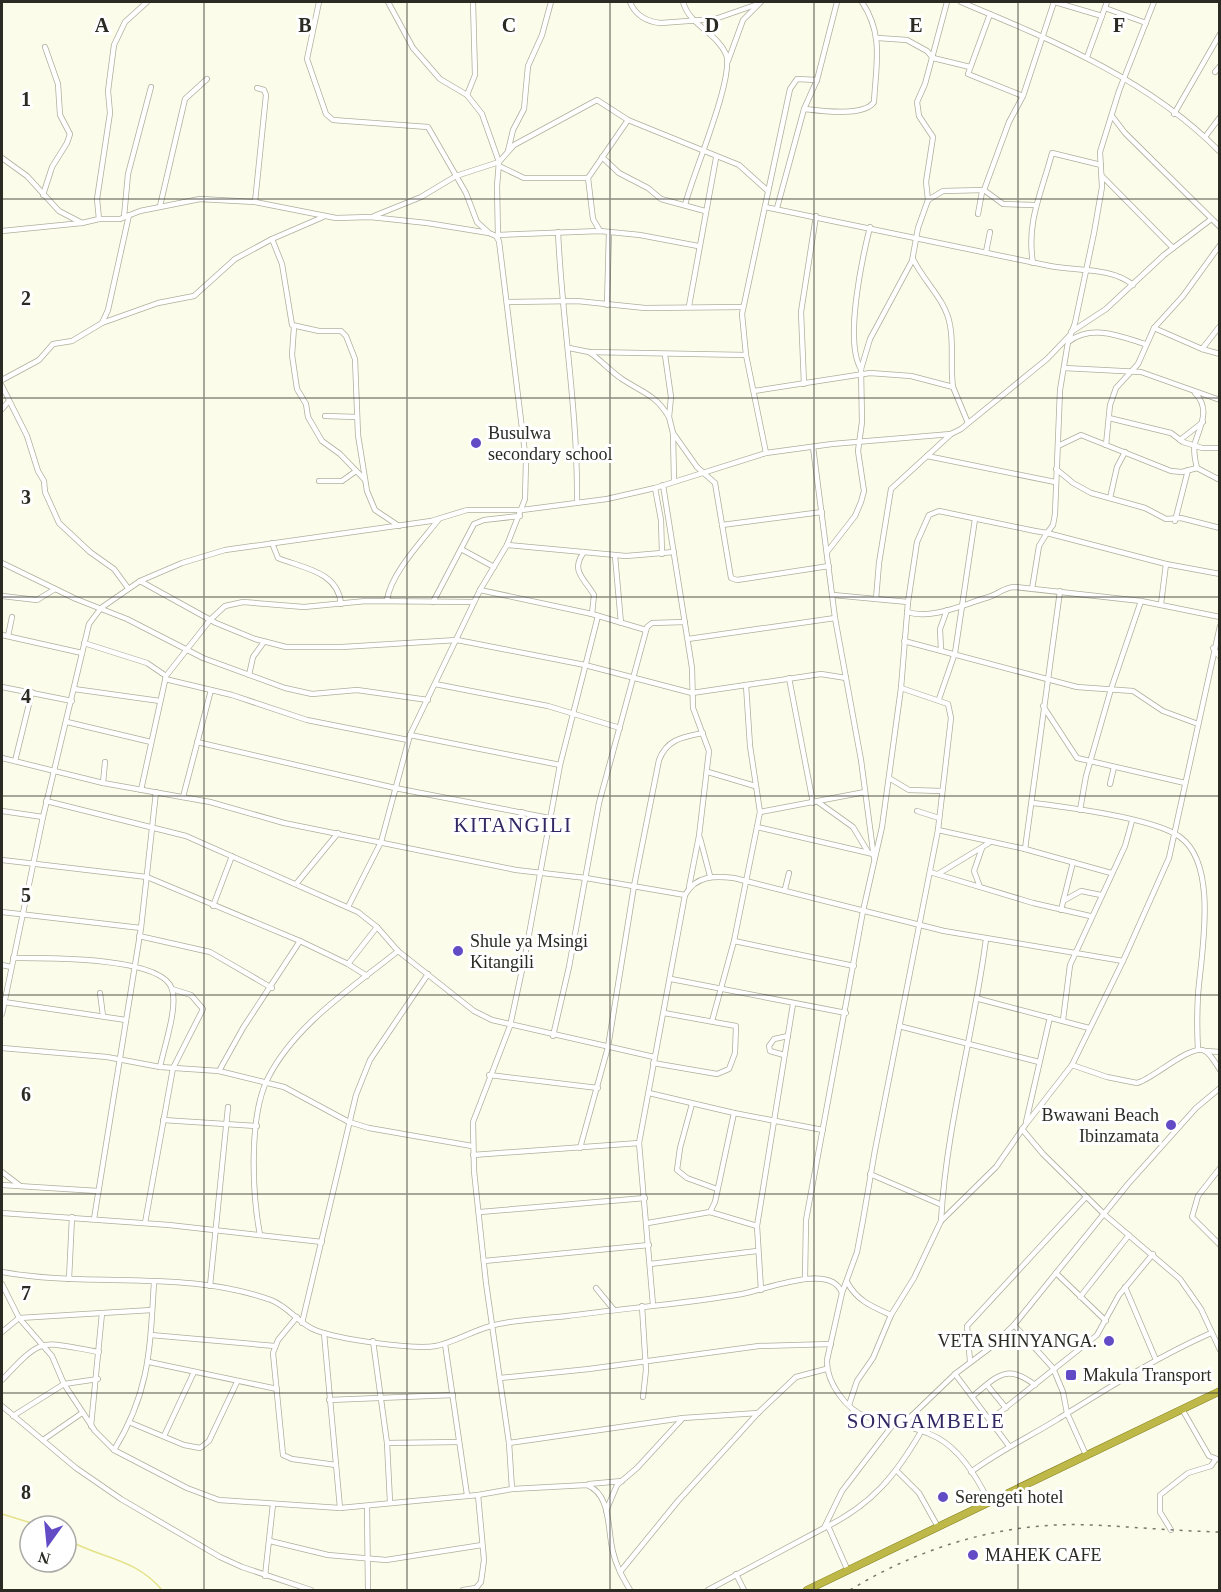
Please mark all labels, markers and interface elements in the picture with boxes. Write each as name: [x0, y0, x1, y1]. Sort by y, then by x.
text: A: [95, 14, 110, 36]
text: B: [298, 14, 312, 36]
text: C: [502, 14, 516, 36]
text: D: [705, 14, 719, 36]
text: E: [909, 14, 923, 36]
text: F: [1113, 14, 1125, 36]
text: 1: [21, 88, 31, 110]
text: 2: [21, 287, 31, 309]
place label: Busulwa secondary school: [488, 423, 612, 464]
marker: Busulwa secondary school: [469, 436, 483, 450]
text: 3: [21, 486, 31, 508]
text: 4: [21, 685, 31, 707]
district label: KITANGILI: [453, 813, 573, 837]
text: 5: [21, 884, 31, 906]
place label: Shule ya Msingi Kitangili: [470, 931, 588, 972]
marker: Shule ya Msingi Kitangili: [451, 944, 465, 958]
text: 6: [21, 1083, 31, 1105]
place label: Bwawani Beach Ibinzamata: [1042, 1105, 1159, 1146]
marker: Bwawani Beach Ibinzamata: [1164, 1118, 1178, 1132]
text: 7: [21, 1282, 31, 1304]
place label: VETA SHINYANGA.: [937, 1331, 1097, 1351]
marker: VETA SHINYANGA.: [1102, 1334, 1116, 1348]
place label: Makula Transport: [1083, 1365, 1212, 1385]
marker: Makula Transport: [1064, 1368, 1078, 1382]
district label: SONGAMBELE: [847, 1409, 1005, 1433]
text: 8: [21, 1481, 31, 1503]
place label: Serengeti hotel: [955, 1487, 1063, 1507]
marker: Serengeti hotel: [936, 1490, 950, 1504]
north arrow: [18, 1514, 78, 1574]
place label: MAHEK CAFE: [985, 1545, 1102, 1565]
text: N: [36, 1548, 52, 1568]
marker: MAHEK CAFE: [966, 1548, 980, 1562]

